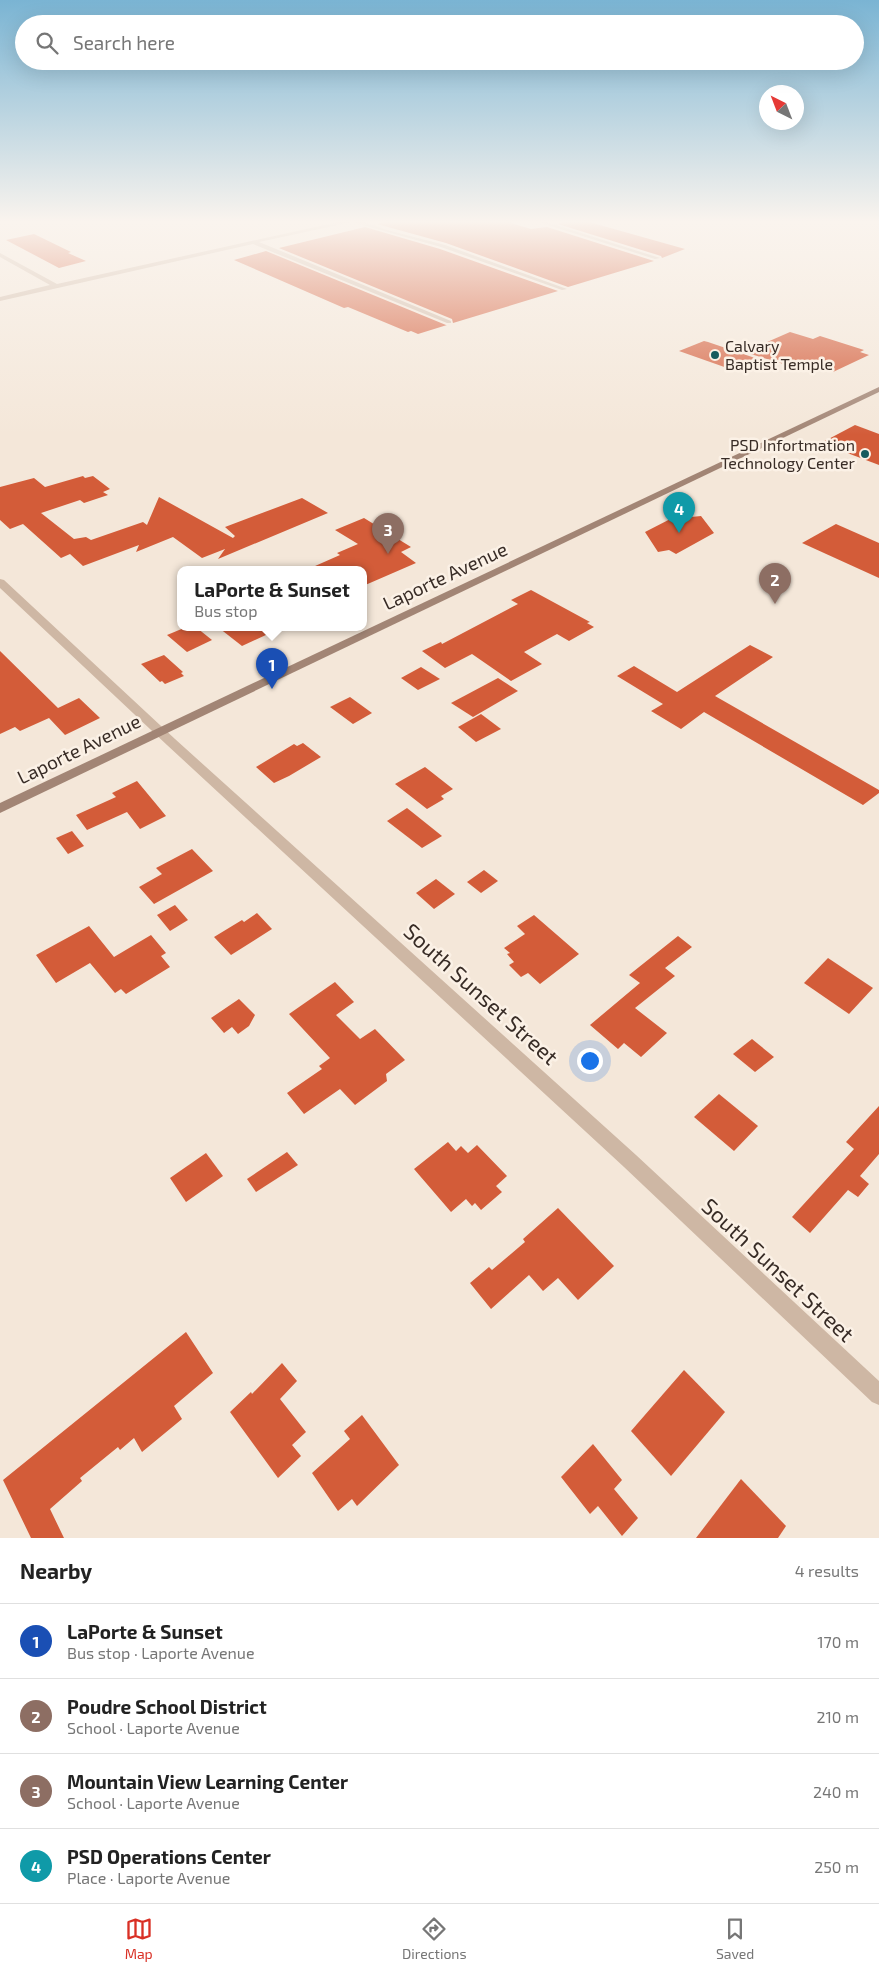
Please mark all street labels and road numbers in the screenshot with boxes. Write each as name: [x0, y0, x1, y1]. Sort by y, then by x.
street label: Laporte Avenue: [379, 537, 511, 614]
street label: Laporte Avenue: [13, 709, 144, 788]
street label: South Sunset Street: [399, 917, 564, 1069]
street label: South Sunset Street: [697, 1192, 860, 1346]

